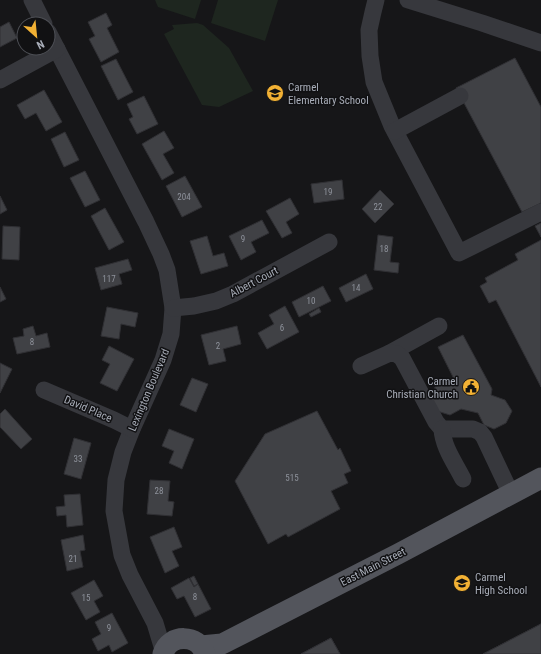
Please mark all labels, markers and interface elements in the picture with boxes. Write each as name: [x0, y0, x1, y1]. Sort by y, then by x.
north arrow: [16, 16, 56, 56]
text: N: [34, 37, 46, 52]
place label: Carmel Elementary School: [288, 81, 369, 107]
school or university icon: Carmel Elementary School: [265, 83, 285, 103]
house number: 19: [324, 187, 332, 197]
house number: 204: [177, 192, 191, 202]
house number: 22: [374, 202, 383, 212]
house number: 9: [241, 234, 245, 244]
house number: 18: [380, 244, 388, 254]
street label: Albert Court: [228, 264, 280, 300]
house number: 117: [102, 274, 116, 284]
house number: 14: [352, 283, 361, 293]
house number: 10: [307, 296, 315, 306]
house number: 6: [280, 323, 284, 333]
house number: 8: [30, 337, 34, 347]
house number: 2: [216, 341, 221, 351]
street label: Lexington Boulevard: [126, 347, 172, 433]
place label: Carmel Christian Church: [386, 375, 458, 401]
public building icon: Carmel Christian Church: [461, 377, 481, 397]
street label: David Place: [62, 393, 114, 425]
house number: 33: [74, 454, 82, 464]
house number: 515: [285, 473, 299, 483]
house number: 28: [155, 486, 163, 496]
street label: East Main Street: [338, 545, 408, 589]
house number: 21: [69, 554, 77, 564]
place label: Carmel High School: [475, 571, 527, 597]
school or university icon: Carmel High School: [452, 573, 472, 593]
house number: 8: [193, 592, 197, 602]
house number: 15: [82, 593, 91, 603]
house number: 9: [107, 623, 111, 633]

